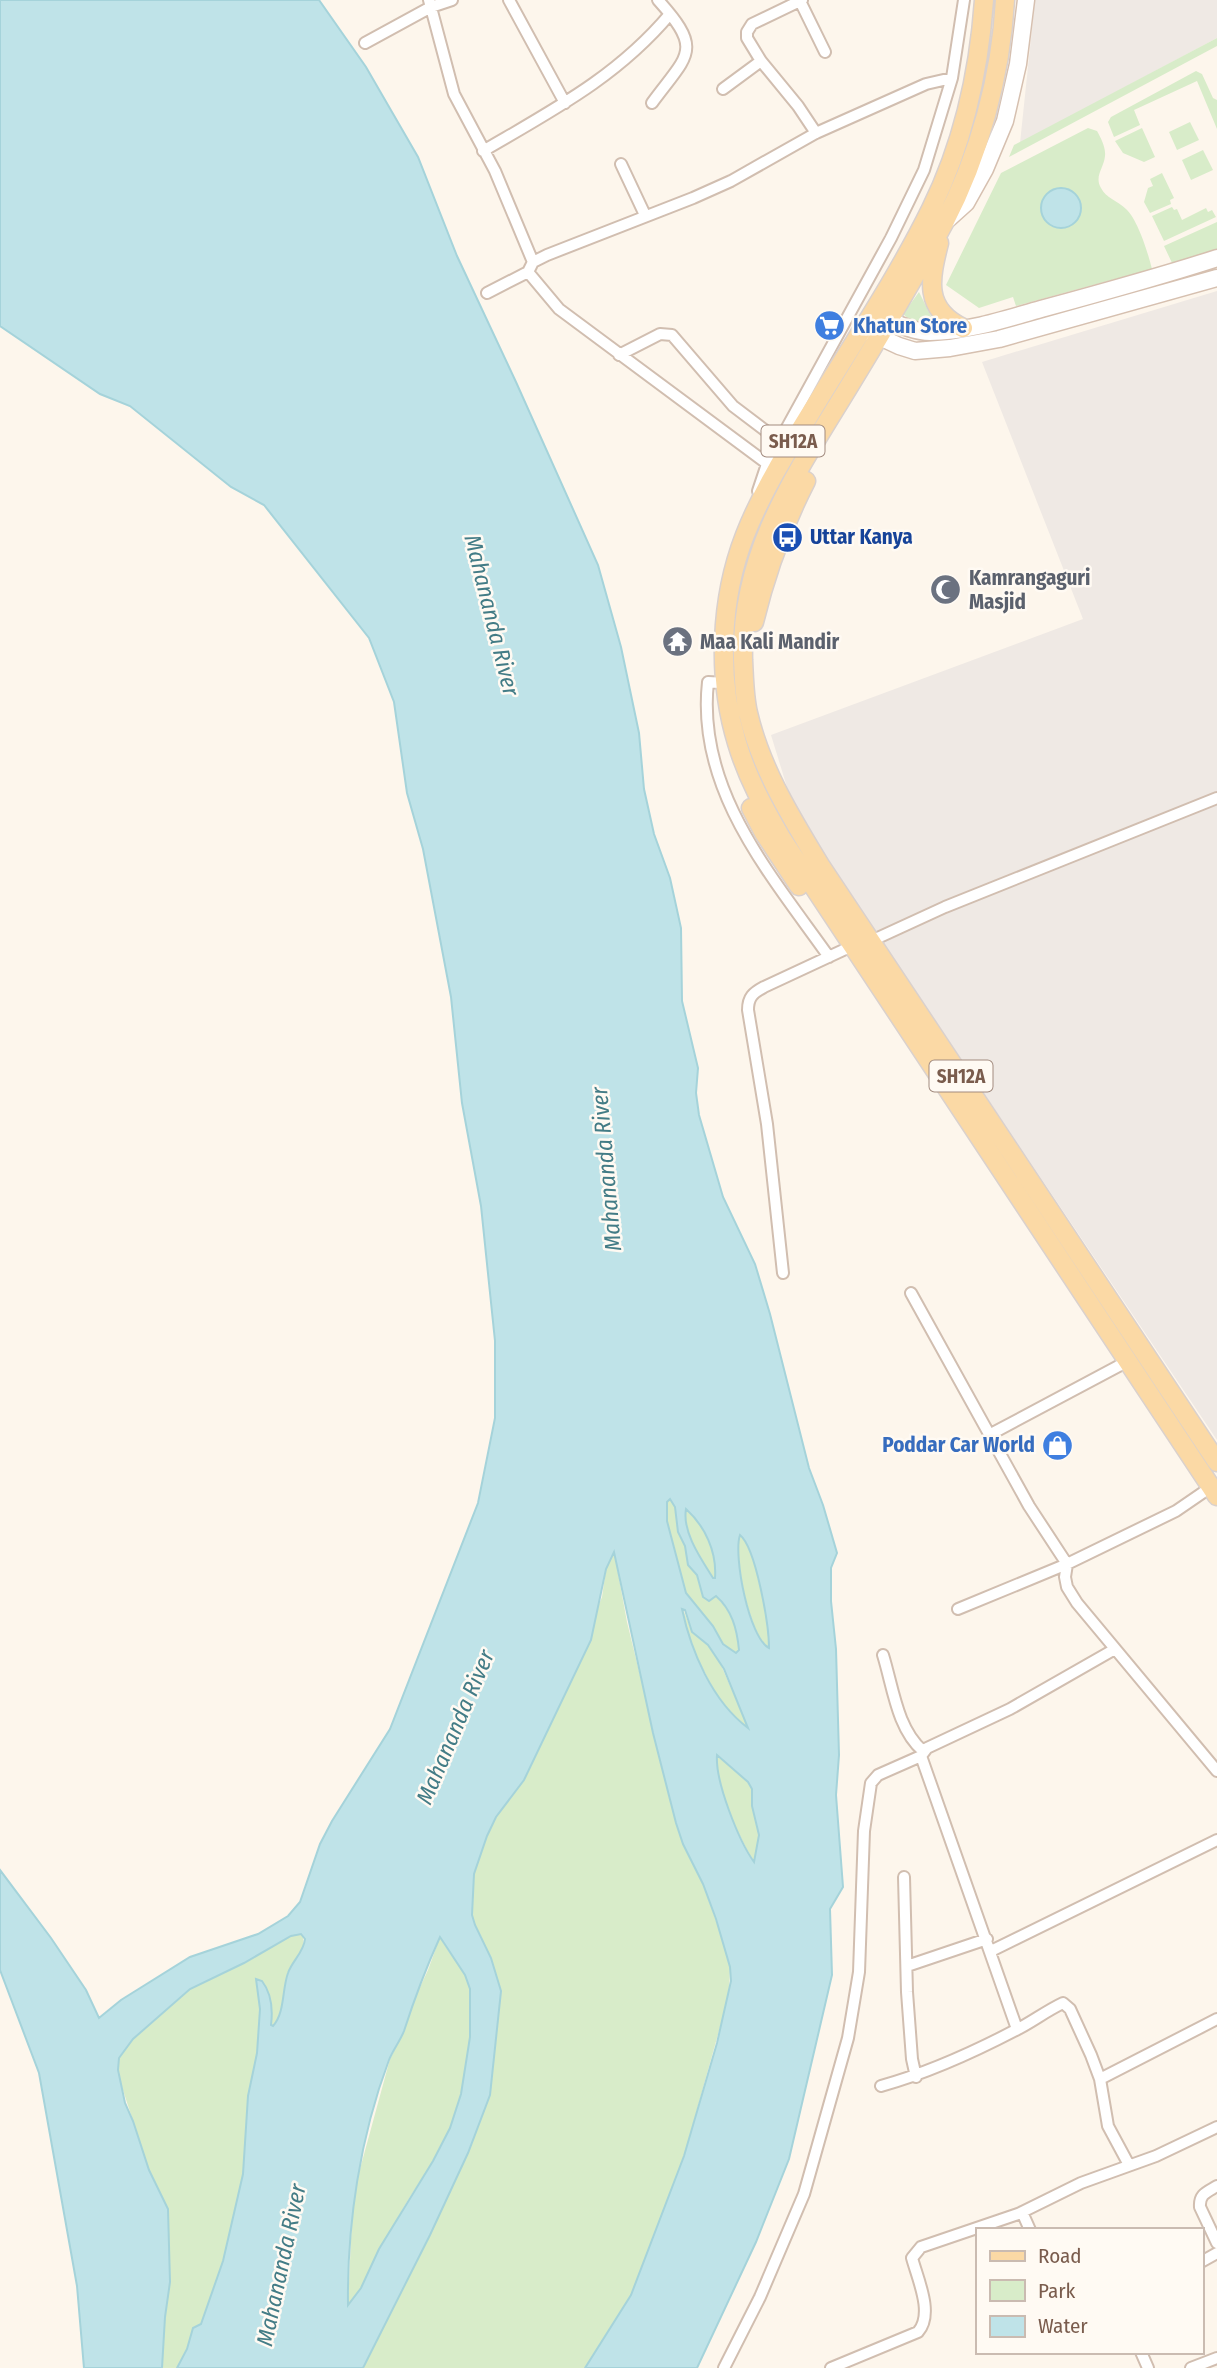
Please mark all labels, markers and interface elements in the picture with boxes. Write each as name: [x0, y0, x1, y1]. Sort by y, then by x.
supermarket icon: Khatun Store: [813, 309, 847, 343]
place label: Khatun Store: [853, 313, 968, 339]
road number: SH12A: [762, 426, 824, 456]
bus stop icon: Uttar Kanya: [770, 520, 804, 554]
place label: Uttar Kanya: [810, 524, 913, 550]
water label: Mahananda River: [458, 532, 526, 699]
place label: Kamrangaguri Masjid: [969, 565, 1090, 615]
mosque icon: Kamrangaguri Masjid: [929, 573, 963, 607]
temple icon: Maa Kali Mandir: [660, 625, 694, 659]
place label: Maa Kali Mandir: [700, 629, 839, 655]
road number: SH12A: [930, 1060, 992, 1092]
water label: Mahananda River: [585, 1085, 627, 1252]
shop icon: Poddar Car World: [1041, 1428, 1075, 1462]
place label: Poddar Car World: [882, 1432, 1035, 1458]
water label: Mahananda River: [410, 1645, 500, 1808]
water label: Mahananda River: [250, 2180, 312, 2349]
legend: [976, 2228, 1203, 2354]
text: Road: [1038, 2243, 1082, 2269]
text: Park: [1038, 2278, 1076, 2304]
text: Water: [1038, 2313, 1088, 2339]

